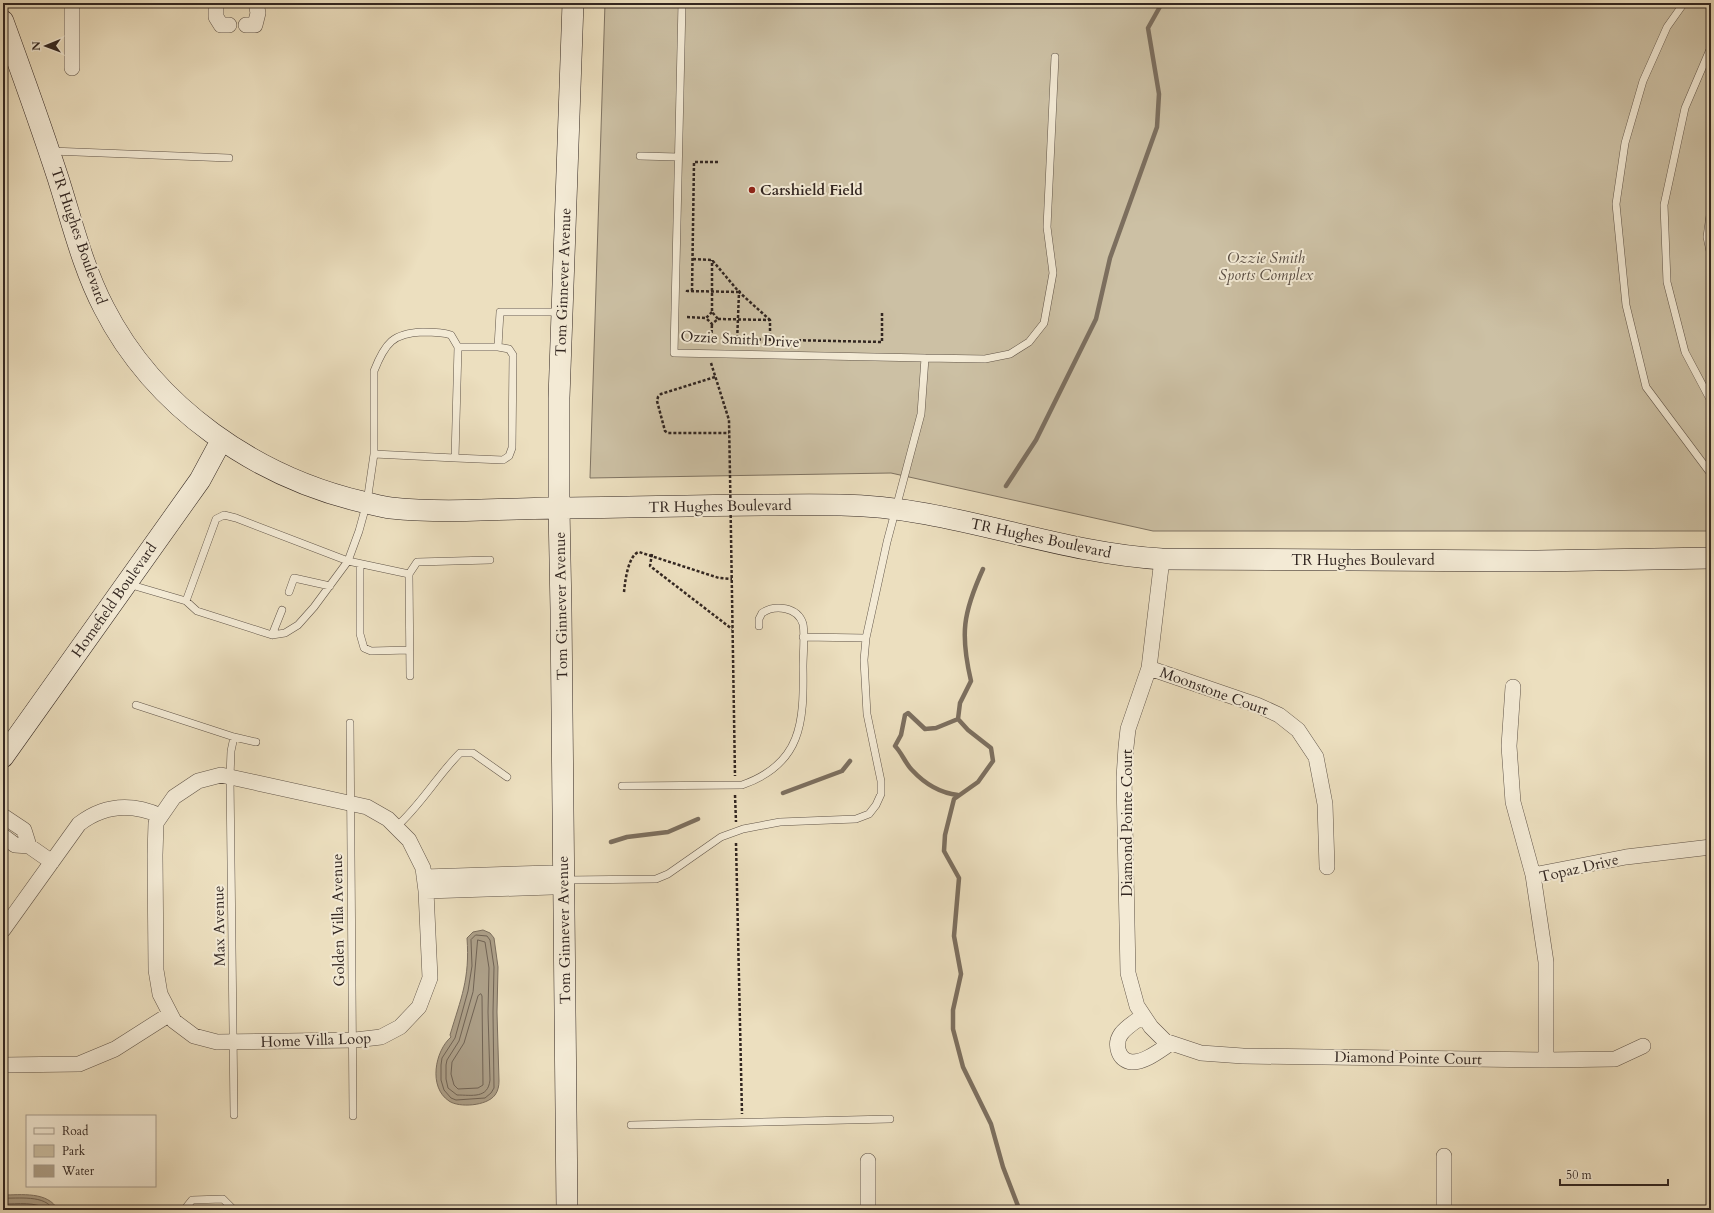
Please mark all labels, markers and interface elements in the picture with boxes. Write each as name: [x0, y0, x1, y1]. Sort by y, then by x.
north arrow: [26, 26, 66, 66]
text: N: [29, 41, 44, 51]
street label: TR Hughes Boulevard: [46, 165, 112, 307]
place label: Carshield Field: [760, 180, 863, 200]
marker: Carshield Field: [747, 185, 757, 195]
street label: Tom Ginnever Avenue: [550, 207, 576, 356]
park label: Ozzie Smith Sports Complex: [1219, 248, 1314, 285]
street label: Ozzie Smith Drive: [680, 326, 800, 352]
street label: TR Hughes Boulevard: [648, 495, 792, 517]
street label: TR Hughes Boulevard: [969, 513, 1113, 563]
street label: Tom Ginnever Avenue: [550, 531, 572, 680]
street label: Homefield Boulevard: [67, 539, 161, 661]
street label: TR Hughes Boulevard: [1291, 550, 1435, 570]
street label: Moonstone Court: [1157, 662, 1271, 720]
street label: Diamond Pointe Court: [1117, 749, 1137, 897]
street label: Topaz Drive: [1537, 849, 1621, 887]
street label: Golden Villa Avenue: [327, 853, 349, 987]
street label: Tom Ginnever Avenue: [553, 855, 575, 1004]
street label: Max Avenue: [208, 885, 230, 967]
street label: Home Villa Loop: [260, 1028, 372, 1052]
street label: Diamond Pointe Court: [1334, 1047, 1482, 1069]
legend: [26, 1115, 156, 1187]
text: Road: [62, 1123, 89, 1139]
text: Park: [62, 1143, 86, 1159]
scale bar: [1560, 1161, 1668, 1187]
text: Water: [61, 1163, 95, 1179]
text: 50 m: [1566, 1167, 1593, 1183]

